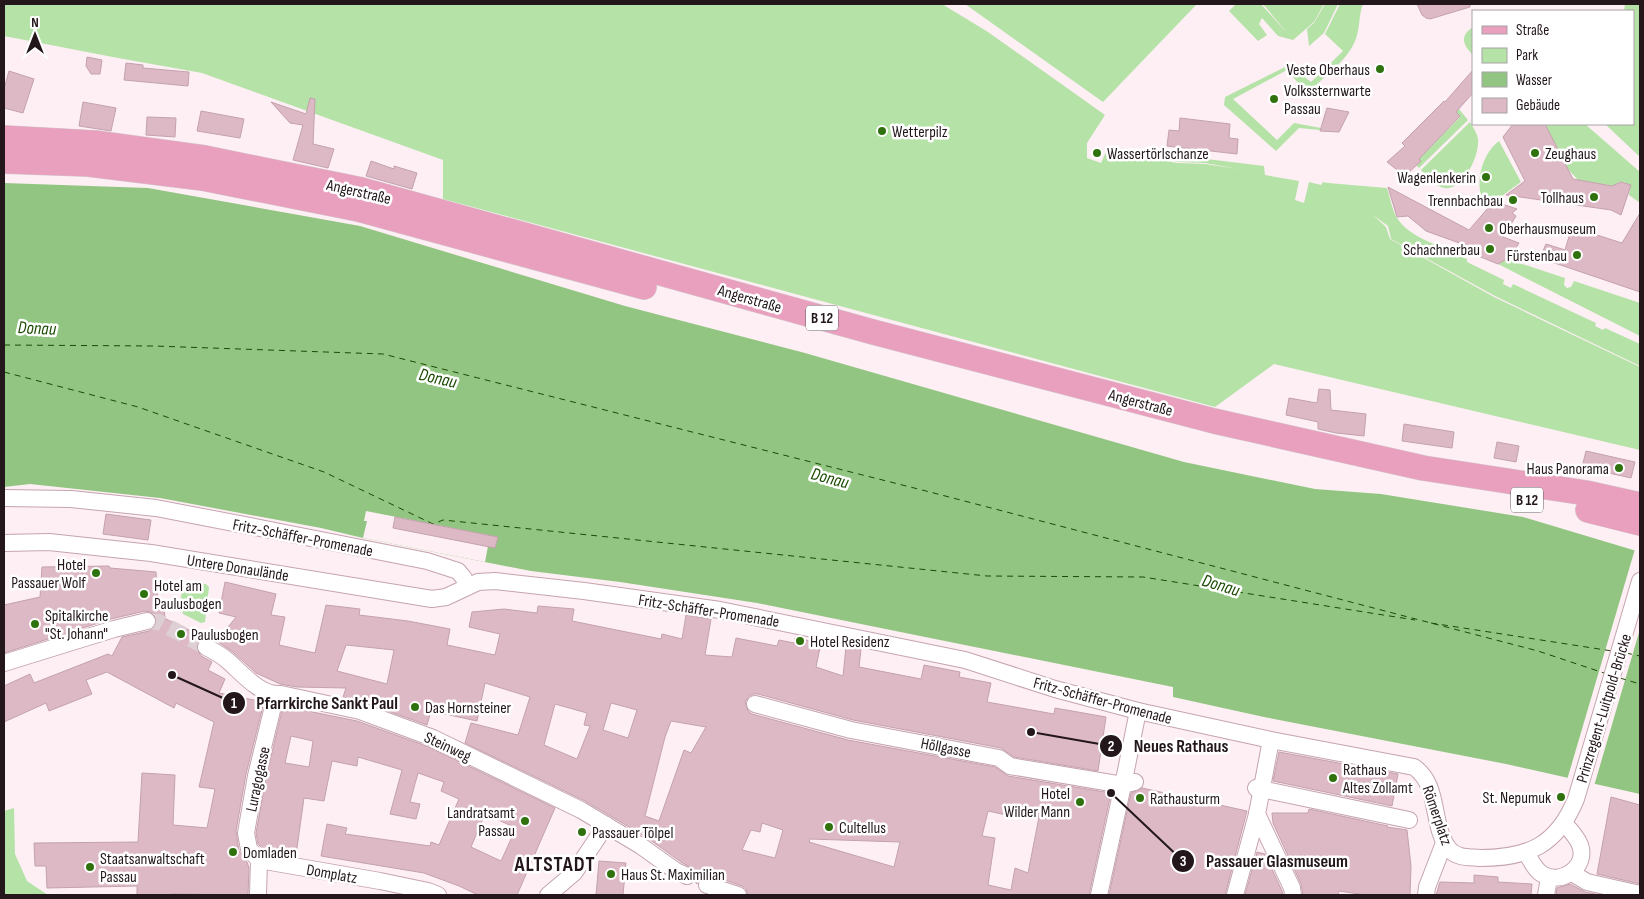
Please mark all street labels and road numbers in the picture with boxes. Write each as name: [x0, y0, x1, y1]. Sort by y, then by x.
street label: Angerstraße: [324, 176, 393, 209]
street label: Angerstraße: [715, 281, 784, 318]
road number: B 12: [806, 306, 838, 330]
street label: Angerstraße: [1106, 386, 1175, 421]
road number: B 12: [1511, 488, 1543, 512]
street label: Fritz-Schäffer-Promenade: [231, 516, 374, 561]
street label: Untere Donaulände: [186, 551, 290, 586]
street label: Fritz-Schäffer-Promenade: [637, 591, 781, 632]
street label: Prinzregent-Luitpold-Brücke: [1573, 632, 1636, 785]
street label: Fritz-Schäffer-Promenade: [1031, 674, 1174, 729]
street label: Steinweg: [421, 728, 474, 766]
street label: Höllgasse: [919, 734, 972, 763]
street label: Luragogasse: [242, 745, 275, 814]
street label: Römerplatz: [1418, 783, 1456, 848]
street label: Domplatz: [305, 861, 359, 888]

